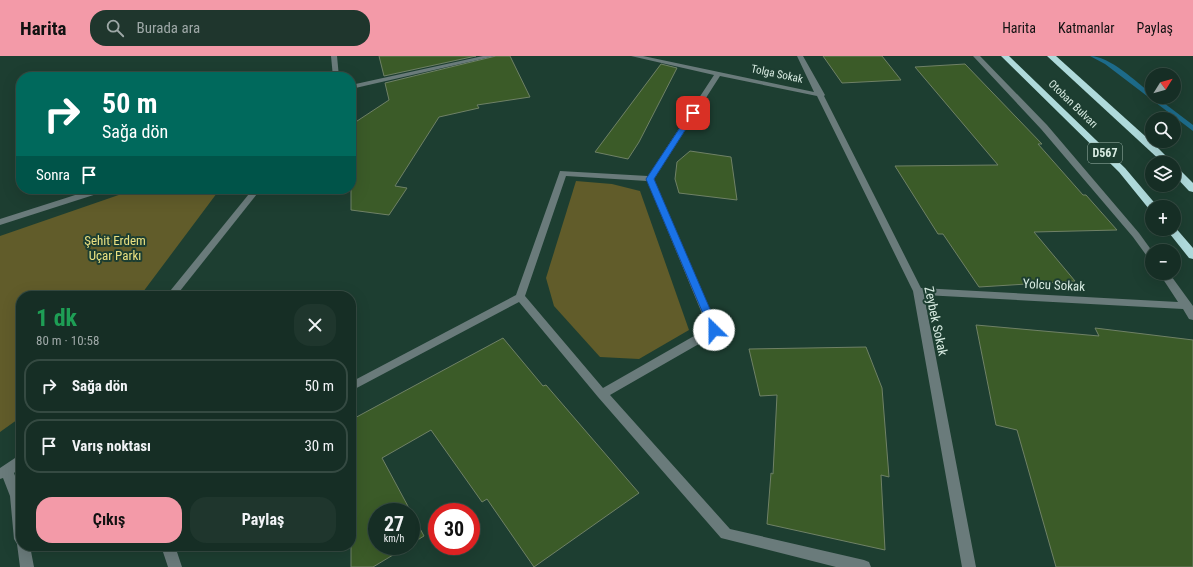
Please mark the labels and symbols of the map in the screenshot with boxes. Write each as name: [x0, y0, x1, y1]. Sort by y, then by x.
street label: Tolga Sokak: [750, 62, 804, 86]
north arrow: [1145, 68, 1181, 104]
street label: Otoban Bulvarı: [1046, 77, 1100, 131]
pin: [676, 96, 710, 130]
road number: D567: [1088, 143, 1122, 163]
park label: Şehit Erdem Uçar Parkı: [84, 233, 146, 263]
street label: Yolcu Sokak: [1022, 276, 1086, 294]
street label: Zeybek Sokak: [921, 285, 951, 357]
position arrow: [693, 309, 735, 351]
speed limit sign: 30: [428, 503, 480, 555]

